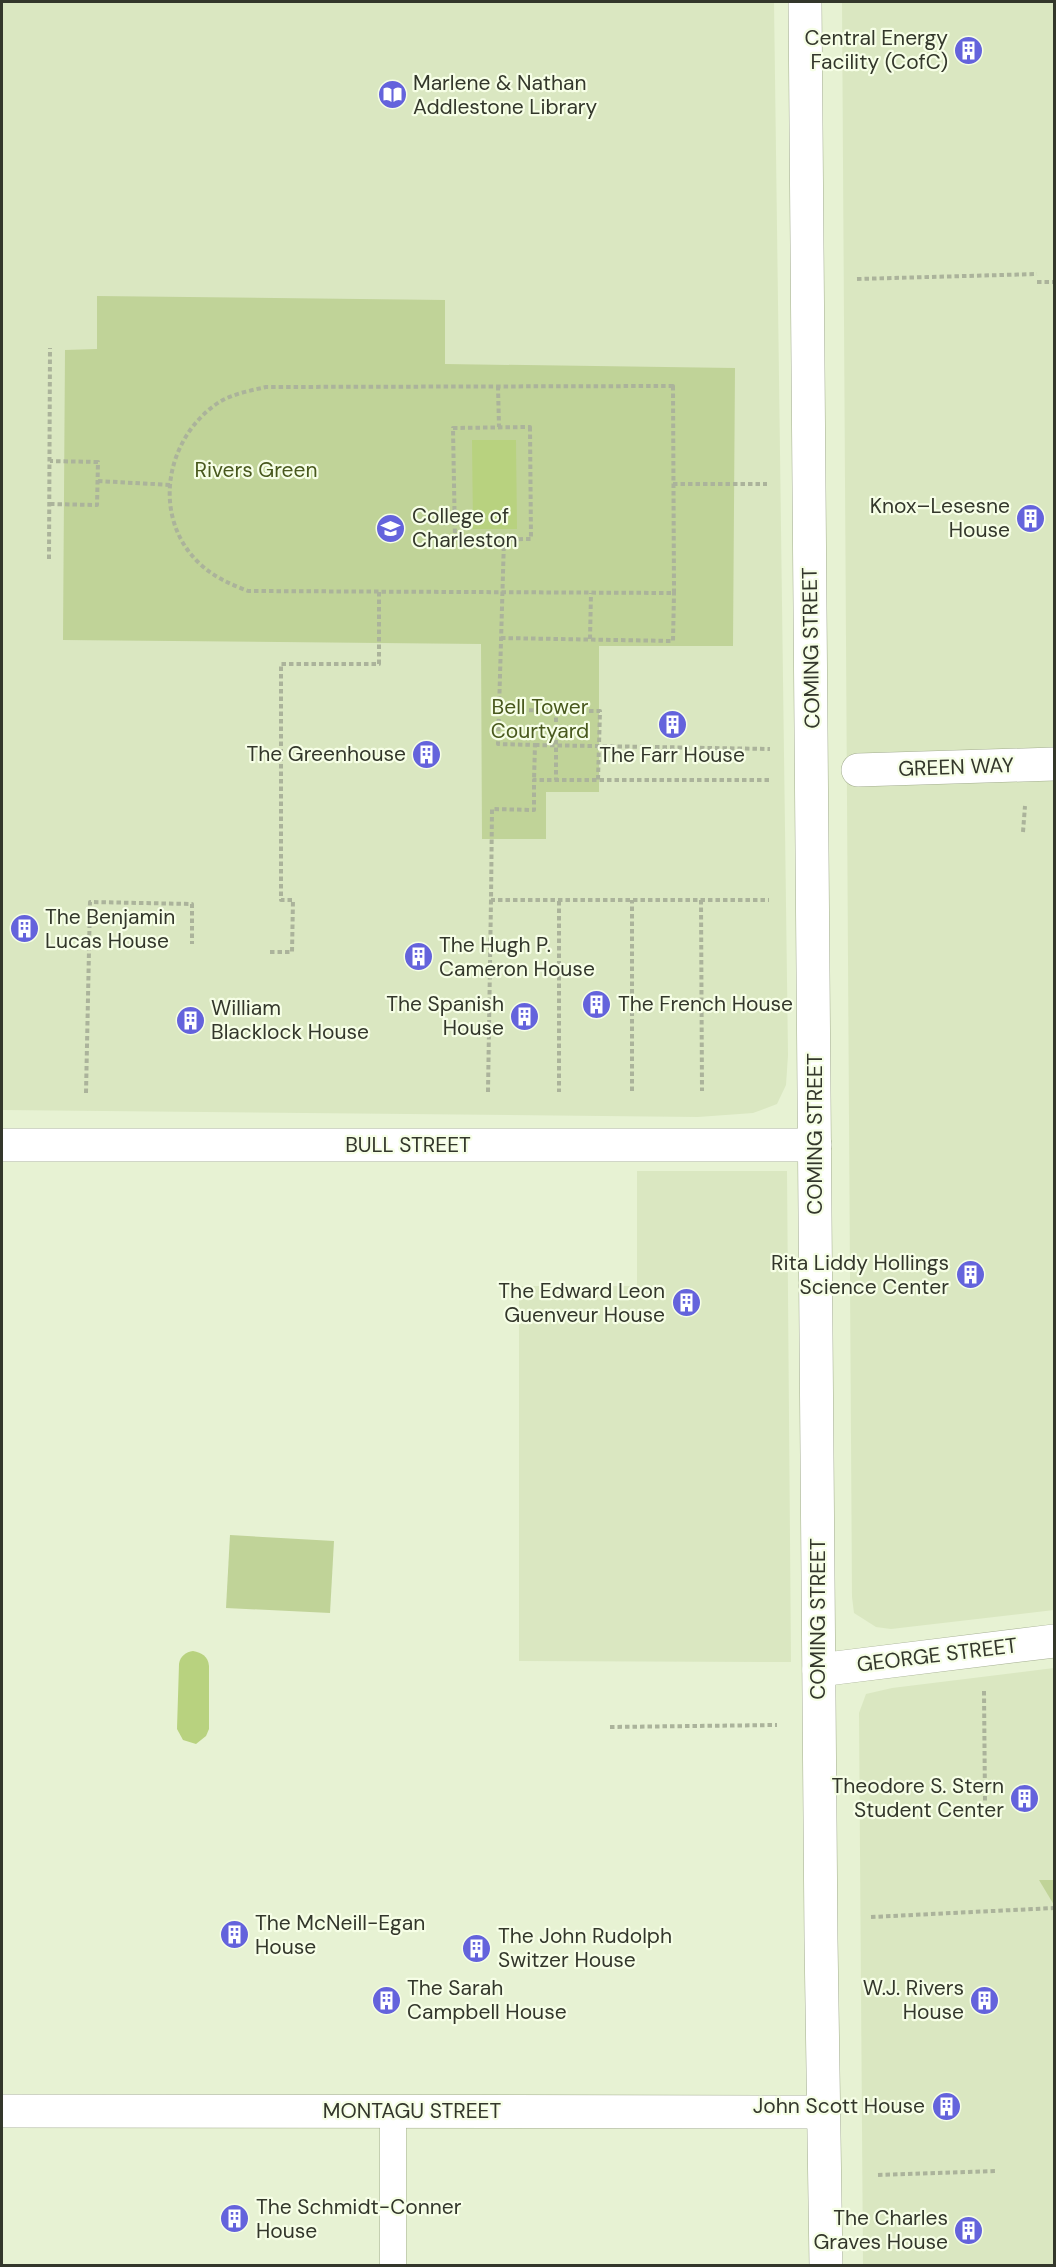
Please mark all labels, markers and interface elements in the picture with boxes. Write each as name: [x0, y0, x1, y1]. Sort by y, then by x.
place label: Central Energy Facility (CofC): [805, 24, 948, 76]
building icon: Central Energy Facility (CofC): [953, 34, 985, 66]
place label: Marlene & Nathan Addlestone Library: [413, 69, 598, 121]
library icon: Marlene & Nathan Addlestone Library: [376, 79, 408, 111]
park label: Rivers Green: [194, 456, 318, 484]
place label: Knox–Lesesne House: [870, 492, 1010, 544]
place label: College of Charleston: [412, 502, 517, 554]
building icon: Knox–Lesesne House: [1015, 502, 1047, 534]
school or university icon: College of Charleston: [375, 512, 407, 544]
street label: COMING STREET: [796, 567, 826, 729]
park label: Bell Tower Courtyard: [491, 693, 589, 745]
building icon: The Farr House: [656, 708, 688, 740]
building icon: The Greenhouse: [411, 738, 443, 770]
place label: The Greenhouse: [246, 740, 406, 768]
place label: The Farr House: [599, 741, 745, 769]
street label: GREEN WAY: [898, 751, 1014, 783]
place label: The Benjamin Lucas House: [45, 903, 175, 955]
building icon: The Benjamin Lucas House: [8, 913, 40, 945]
place label: The Hugh P. Cameron House: [439, 931, 595, 983]
building icon: The Hugh P. Cameron House: [402, 941, 434, 973]
building icon: The French House: [581, 988, 613, 1020]
place label: The Spanish House: [386, 990, 504, 1042]
place label: The French House: [618, 990, 793, 1018]
place label: William Blacklock House: [211, 994, 369, 1046]
building icon: The Spanish House: [509, 1000, 541, 1032]
building icon: William Blacklock House: [174, 1004, 206, 1036]
street label: COMING STREET: [801, 1053, 829, 1215]
street label: BULL STREET: [345, 1131, 471, 1159]
place label: Rita Liddy Hollings Science Center: [771, 1249, 949, 1301]
building icon: Rita Liddy Hollings Science Center: [954, 1259, 986, 1291]
place label: The Edward Leon Guenveur House: [498, 1277, 665, 1329]
building icon: The Edward Leon Guenveur House: [670, 1287, 702, 1319]
street label: COMING STREET: [804, 1538, 832, 1700]
street label: GEORGE STREET: [855, 1631, 1019, 1679]
place label: Theodore S. Stern Student Center: [831, 1772, 1004, 1824]
building icon: Theodore S. Stern Student Center: [1009, 1782, 1041, 1814]
place label: The McNeill-Egan House: [255, 1909, 425, 1961]
building icon: The McNeill-Egan House: [218, 1919, 250, 1951]
place label: The John Rudolph Switzer House: [498, 1922, 672, 1974]
building icon: The John Rudolph Switzer House: [461, 1932, 493, 1964]
place label: The Sarah Campbell House: [407, 1974, 567, 2026]
place label: W.J. Rivers House: [863, 1974, 964, 2026]
building icon: The Sarah Campbell House: [370, 1984, 402, 2016]
building icon: W.J. Rivers House: [969, 1984, 1001, 2016]
building icon: John Scott House: [930, 2090, 962, 2122]
place label: John Scott House: [753, 2092, 925, 2120]
street label: MONTAGU STREET: [323, 2097, 501, 2125]
place label: The Schmidt-Conner House: [256, 2193, 462, 2245]
building icon: The Schmidt-Conner House: [219, 2203, 251, 2235]
place label: The Charles Graves House: [813, 2204, 948, 2256]
building icon: The Charles Graves House: [953, 2214, 985, 2246]

